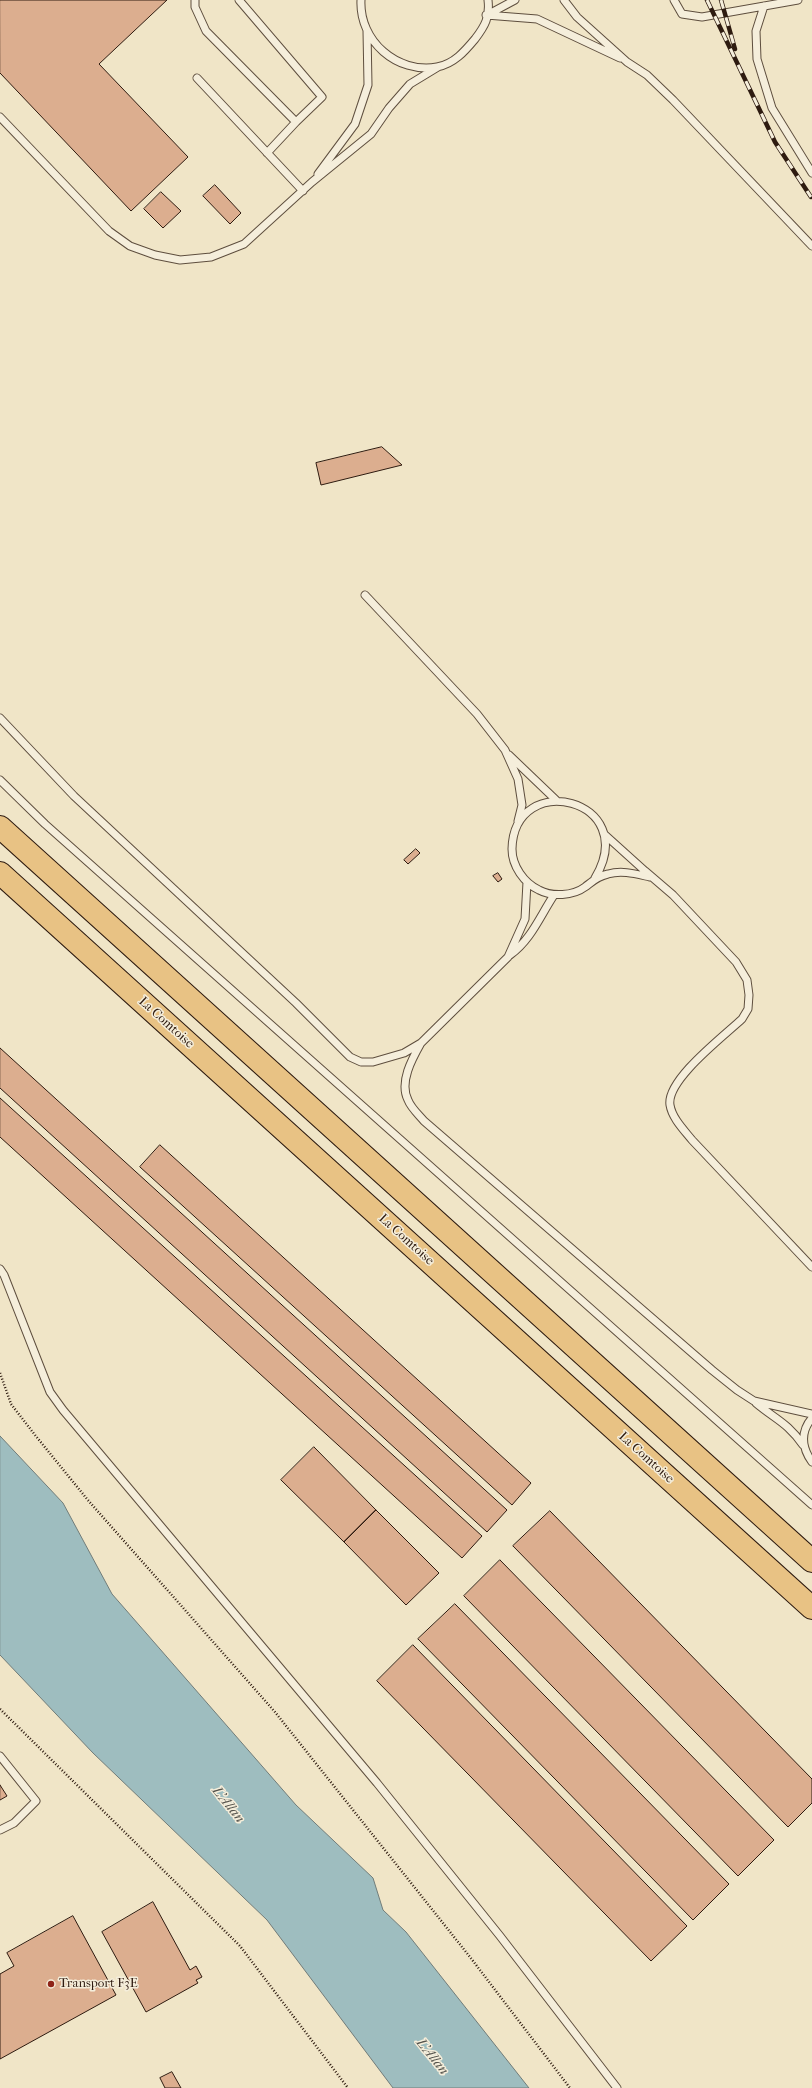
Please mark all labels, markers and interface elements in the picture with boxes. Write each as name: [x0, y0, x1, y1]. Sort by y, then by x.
street label: La Comtoise: [135, 994, 197, 1052]
street label: La Comtoise: [375, 1211, 437, 1269]
street label: La Comtoise: [615, 1429, 677, 1487]
water label: L'Allan: [208, 1783, 248, 1827]
place label: Transport F3E: [59, 1976, 138, 1992]
marker: Transport F3E: [46, 1979, 56, 1989]
water label: L'Allan: [412, 2035, 452, 2079]

